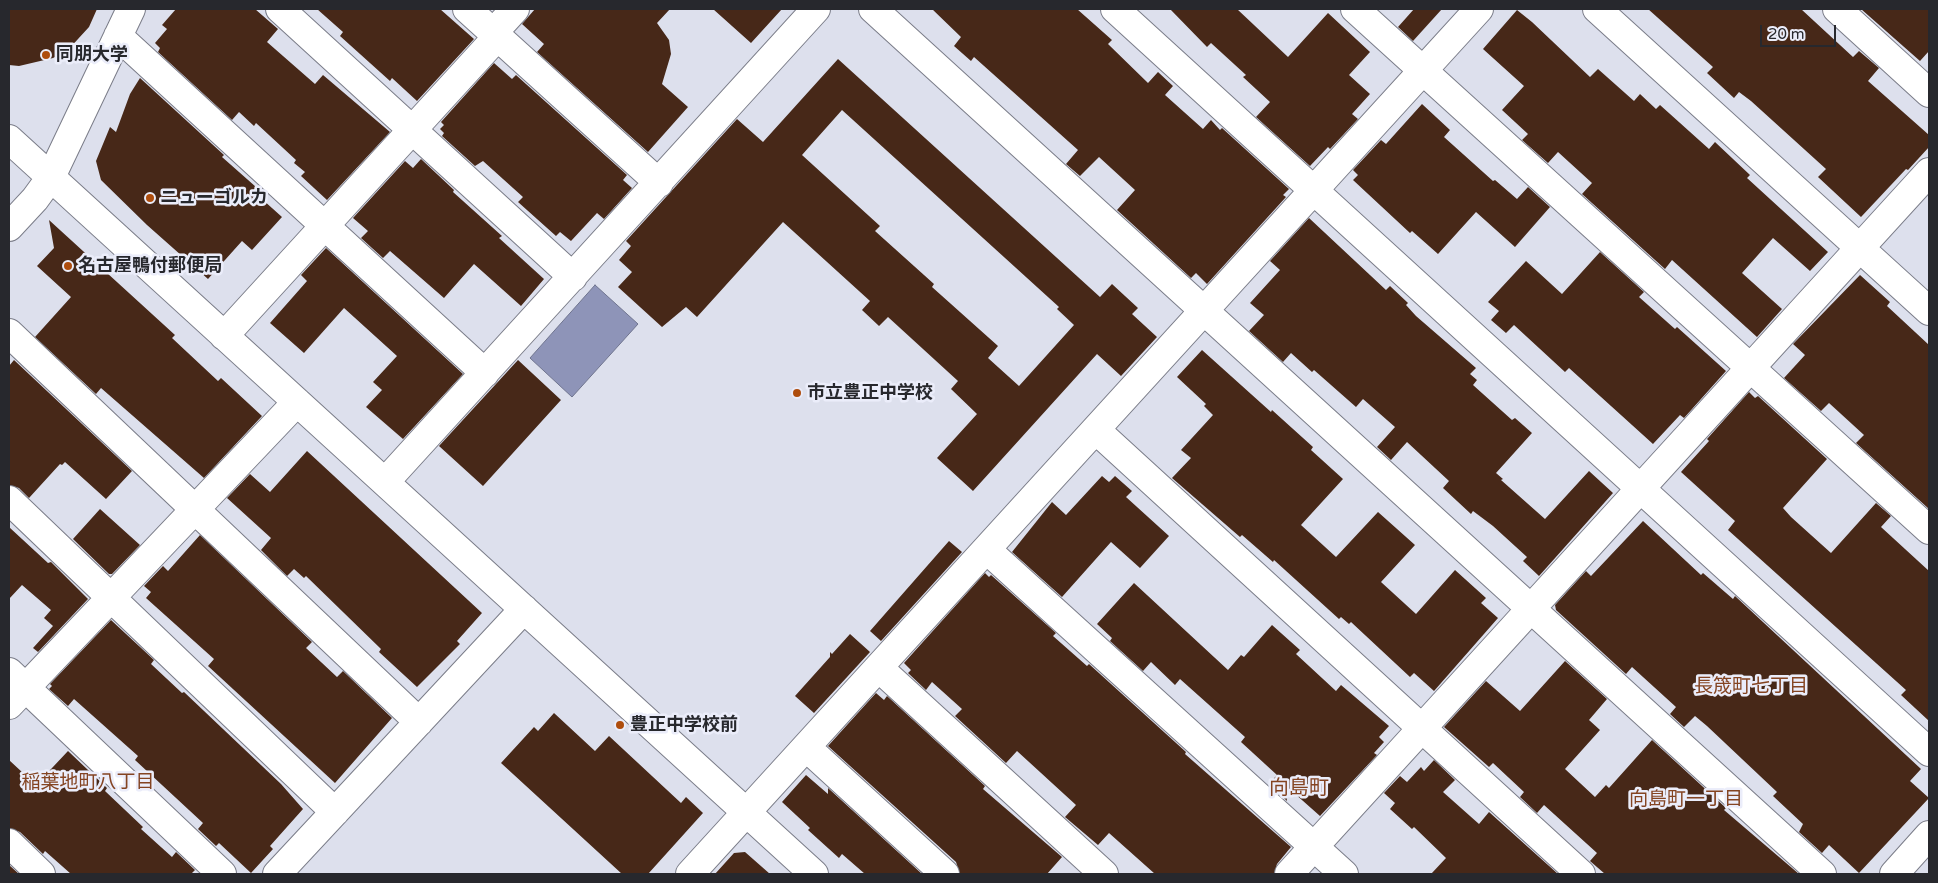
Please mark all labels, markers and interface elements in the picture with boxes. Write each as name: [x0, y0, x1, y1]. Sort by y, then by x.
scale bar: [1763, 15, 1839, 47]
text: 20 m: [1768, 25, 1805, 43]
place label: 同朋大学: [56, 44, 128, 66]
marker: 同朋大学: [40, 49, 52, 61]
place label: ニューゴルカ: [160, 187, 268, 209]
marker: ニューゴルカ: [144, 192, 156, 204]
place label: 名古屋鴨付郵便局: [78, 255, 222, 277]
marker: 名古屋鴨付郵便局: [62, 260, 74, 272]
place label: 市立豊正中学校: [807, 382, 933, 404]
marker: 市立豊正中学校: [791, 387, 803, 399]
district label: 長筬町七丁目: [1694, 676, 1808, 698]
place label: 豊正中学校前: [630, 714, 738, 736]
marker: 豊正中学校前: [614, 719, 626, 731]
district label: 稲葉地町八丁目: [22, 772, 154, 794]
district label: 向島町: [1269, 777, 1329, 801]
district label: 向島町一丁目: [1629, 789, 1743, 811]

